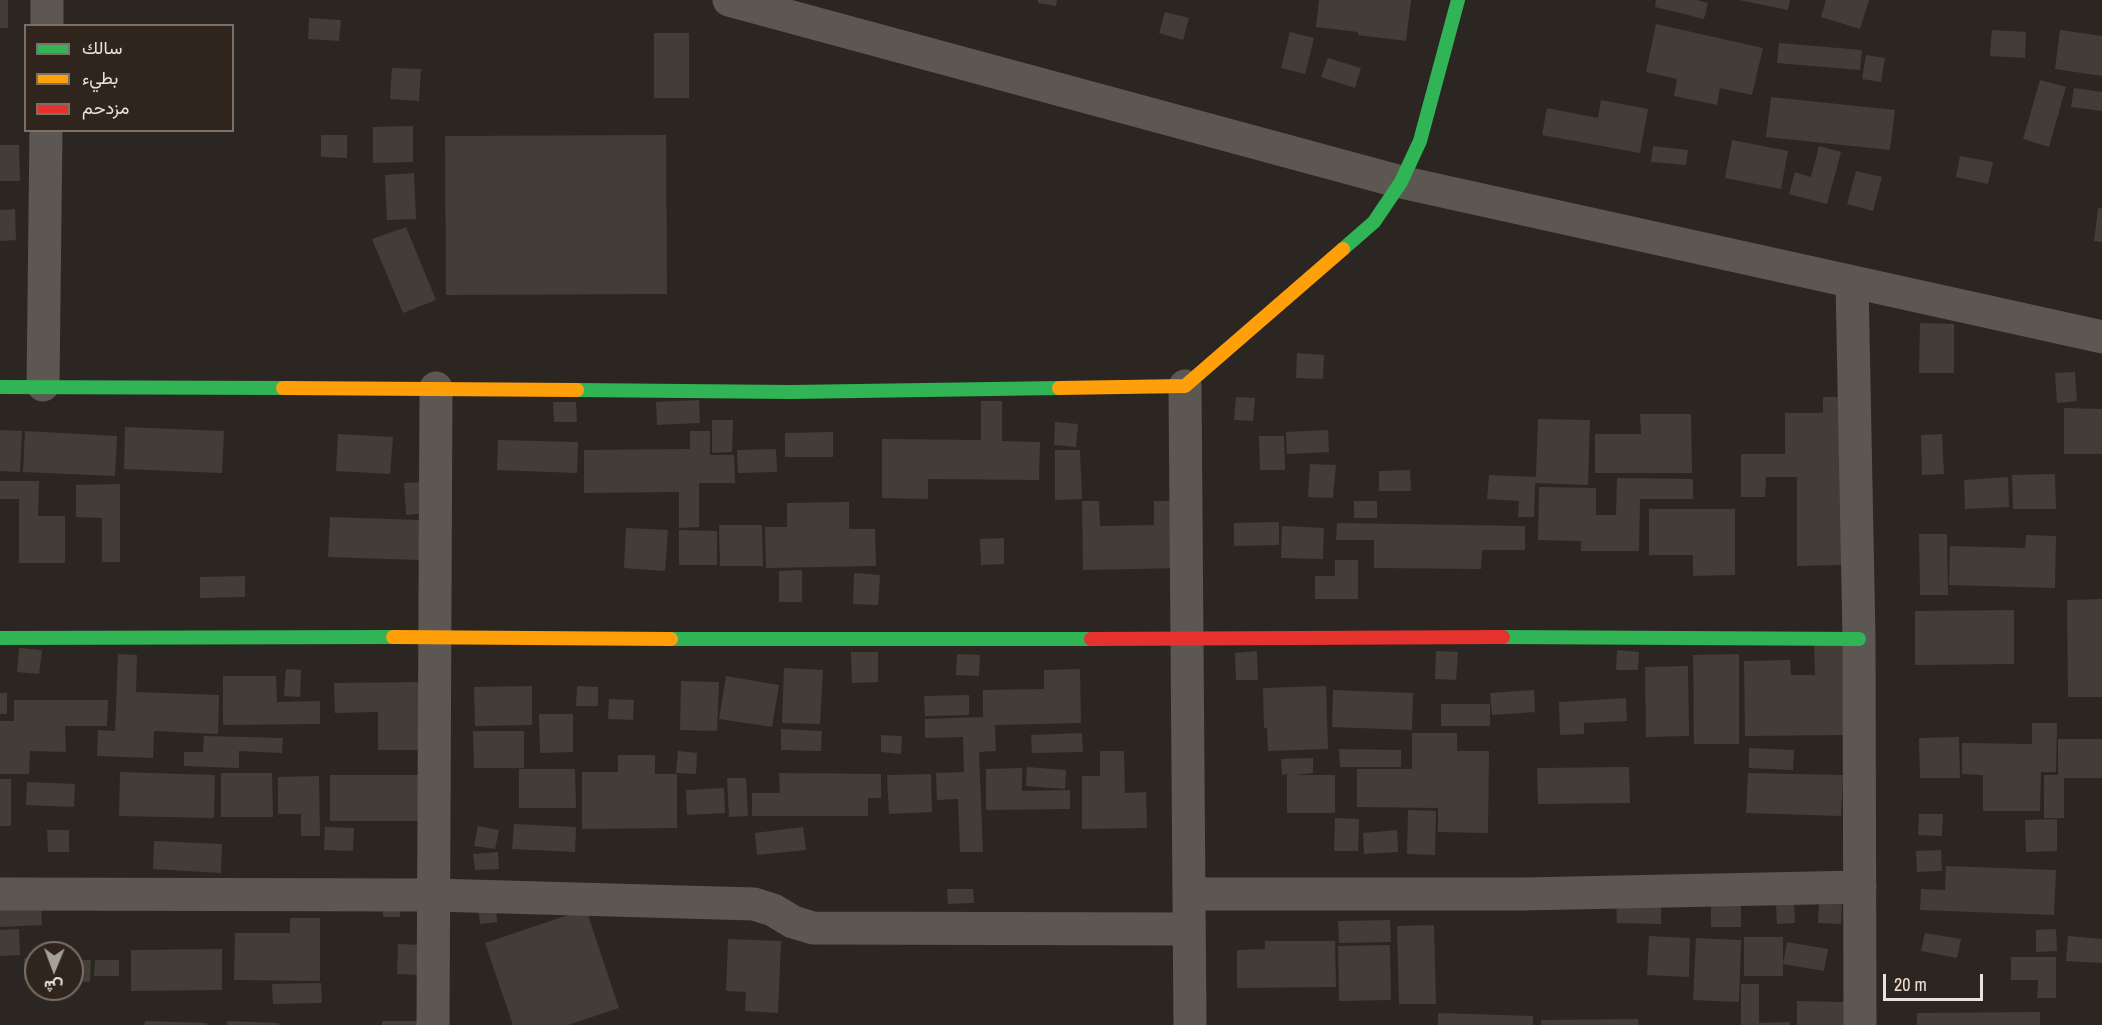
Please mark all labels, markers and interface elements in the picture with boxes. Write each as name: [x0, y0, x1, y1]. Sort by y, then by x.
legend: [24, 24, 234, 132]
text: سالك: [82, 35, 122, 60]
text: بطيء: [82, 65, 118, 90]
text: مزدحم: [82, 95, 129, 120]
north arrow: [24, 941, 84, 1001]
scale bar: [1886, 962, 1986, 1000]
text: 20 m: [1894, 972, 1927, 997]
text: ش: [44, 976, 64, 998]

